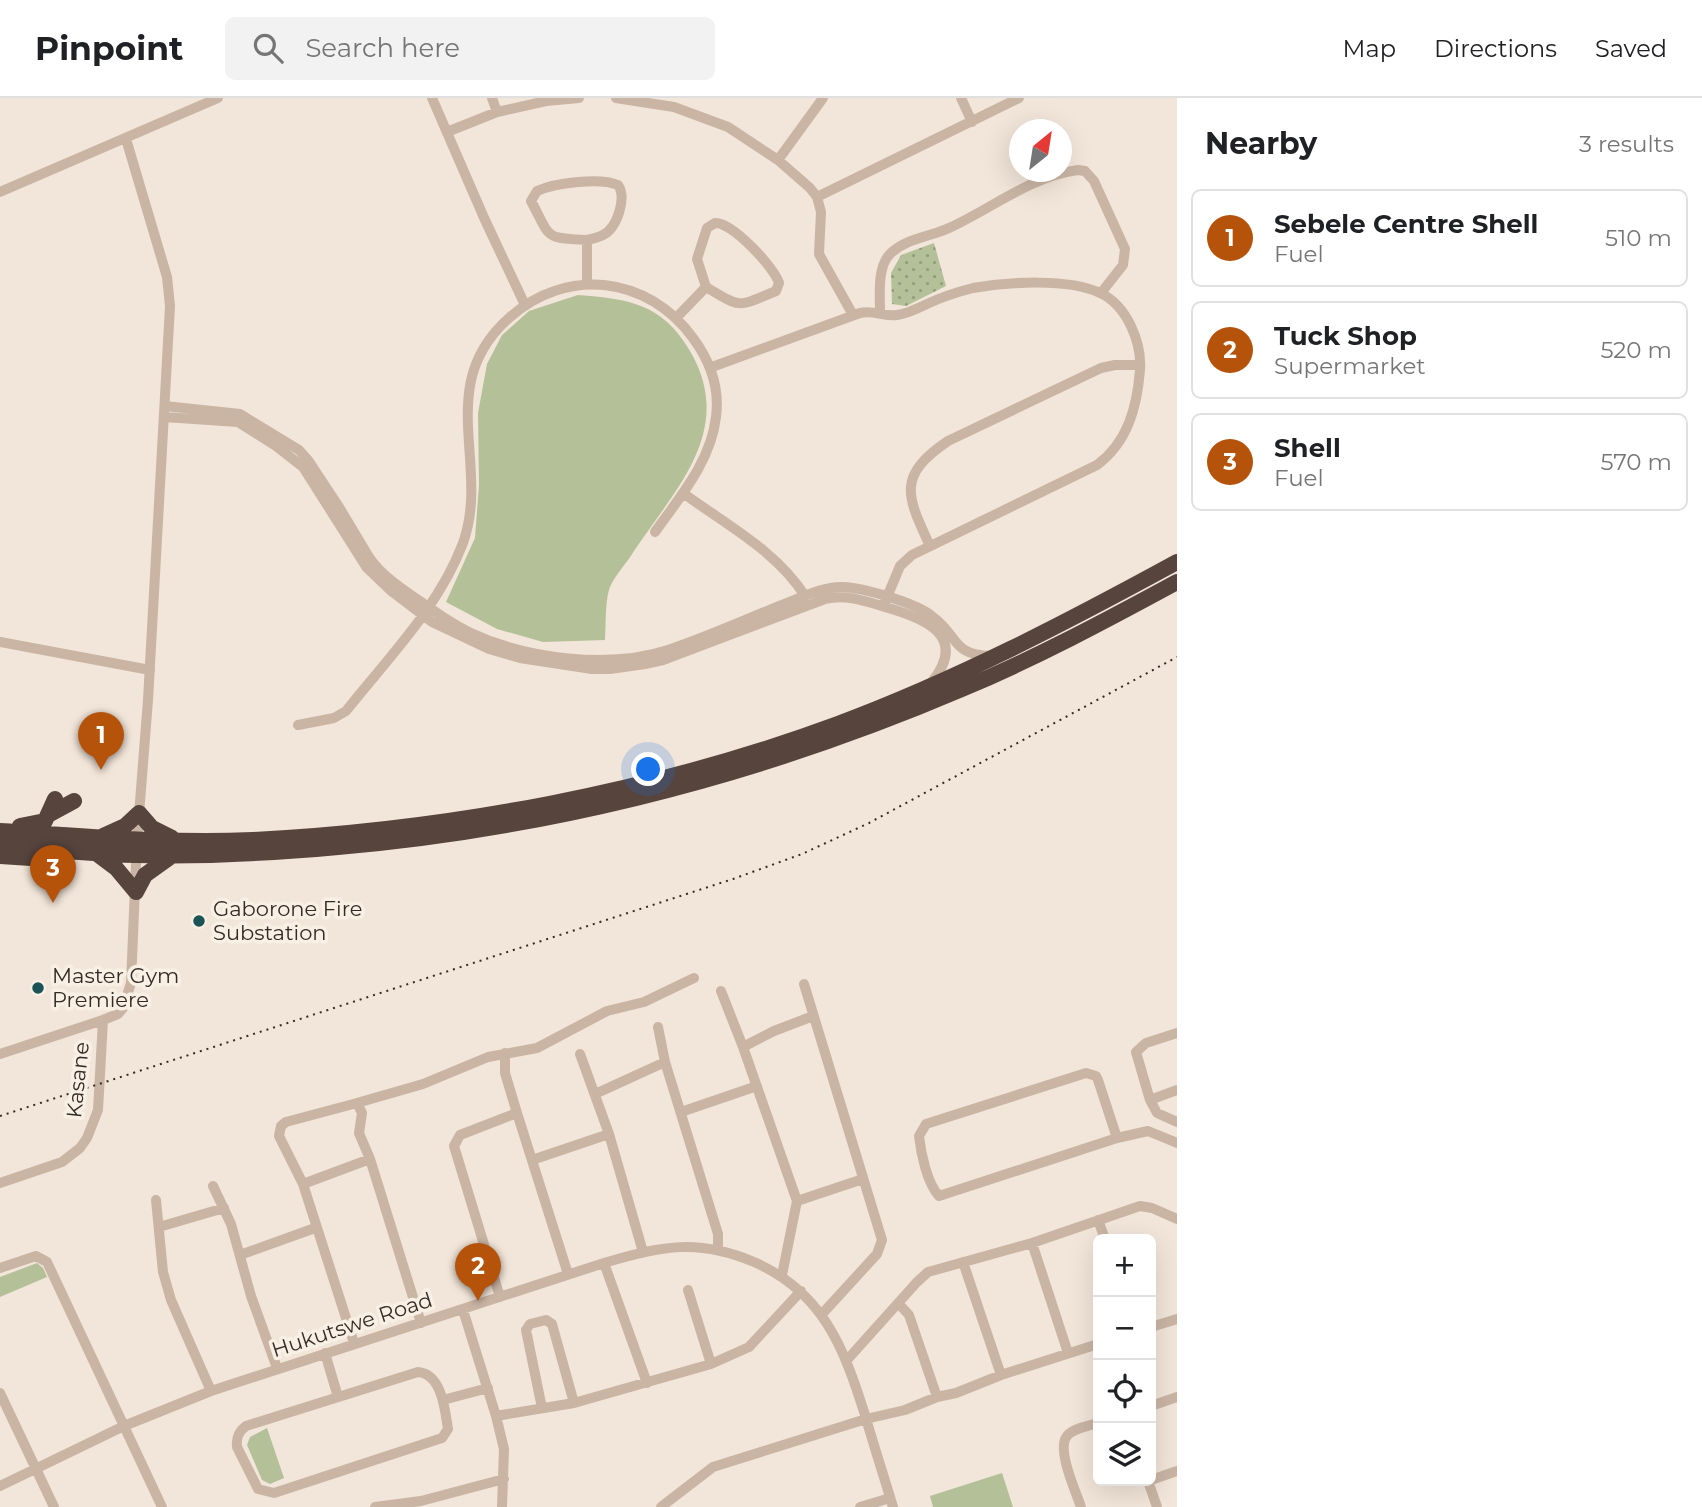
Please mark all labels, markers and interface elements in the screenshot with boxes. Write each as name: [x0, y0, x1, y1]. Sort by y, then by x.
search box: [225, 17, 715, 80]
text: Pinpoint: [35, 28, 183, 68]
icon: search: [249, 29, 287, 67]
text: Search here: [305, 32, 460, 64]
text: Map: [1343, 34, 1396, 63]
text: Directions: [1434, 34, 1557, 63]
text: Saved: [1595, 34, 1667, 63]
north arrow: [1009, 119, 1072, 182]
text: Nearby: [1205, 125, 1317, 162]
text: 3 results: [1579, 130, 1674, 158]
text: Sebele Centre Shell: [1274, 208, 1538, 240]
text: 1: [1225, 224, 1235, 252]
text: 510 m: [1605, 224, 1672, 252]
text: Fuel: [1274, 240, 1324, 268]
text: Tuck Shop: [1274, 320, 1417, 352]
text: 2: [1223, 336, 1237, 364]
text: 520 m: [1600, 336, 1672, 364]
text: Supermarket: [1274, 352, 1426, 380]
text: Shell: [1274, 432, 1341, 464]
text: 3: [1223, 448, 1237, 476]
text: 570 m: [1601, 448, 1672, 476]
text: Fuel: [1274, 464, 1324, 492]
pin: 1: [78, 712, 124, 770]
your location: [631, 752, 665, 786]
pin: 3: [30, 845, 76, 903]
place label: Gaborone Fire Substation: [213, 896, 363, 945]
marker: Gaborone Fire Substation: [191, 913, 207, 929]
place label: Master Gym Premiere: [52, 963, 179, 1012]
marker: Master Gym Premiere: [30, 980, 46, 996]
street label: Kasane: [61, 1041, 94, 1119]
map controls: [1093, 1234, 1156, 1486]
button: +: [1093, 1234, 1156, 1297]
pin: 2: [455, 1243, 501, 1301]
street label: Hukutswe Road: [268, 1287, 435, 1362]
button: −: [1093, 1297, 1156, 1360]
button: locate: [1093, 1360, 1156, 1423]
button: layers: [1093, 1423, 1156, 1486]

